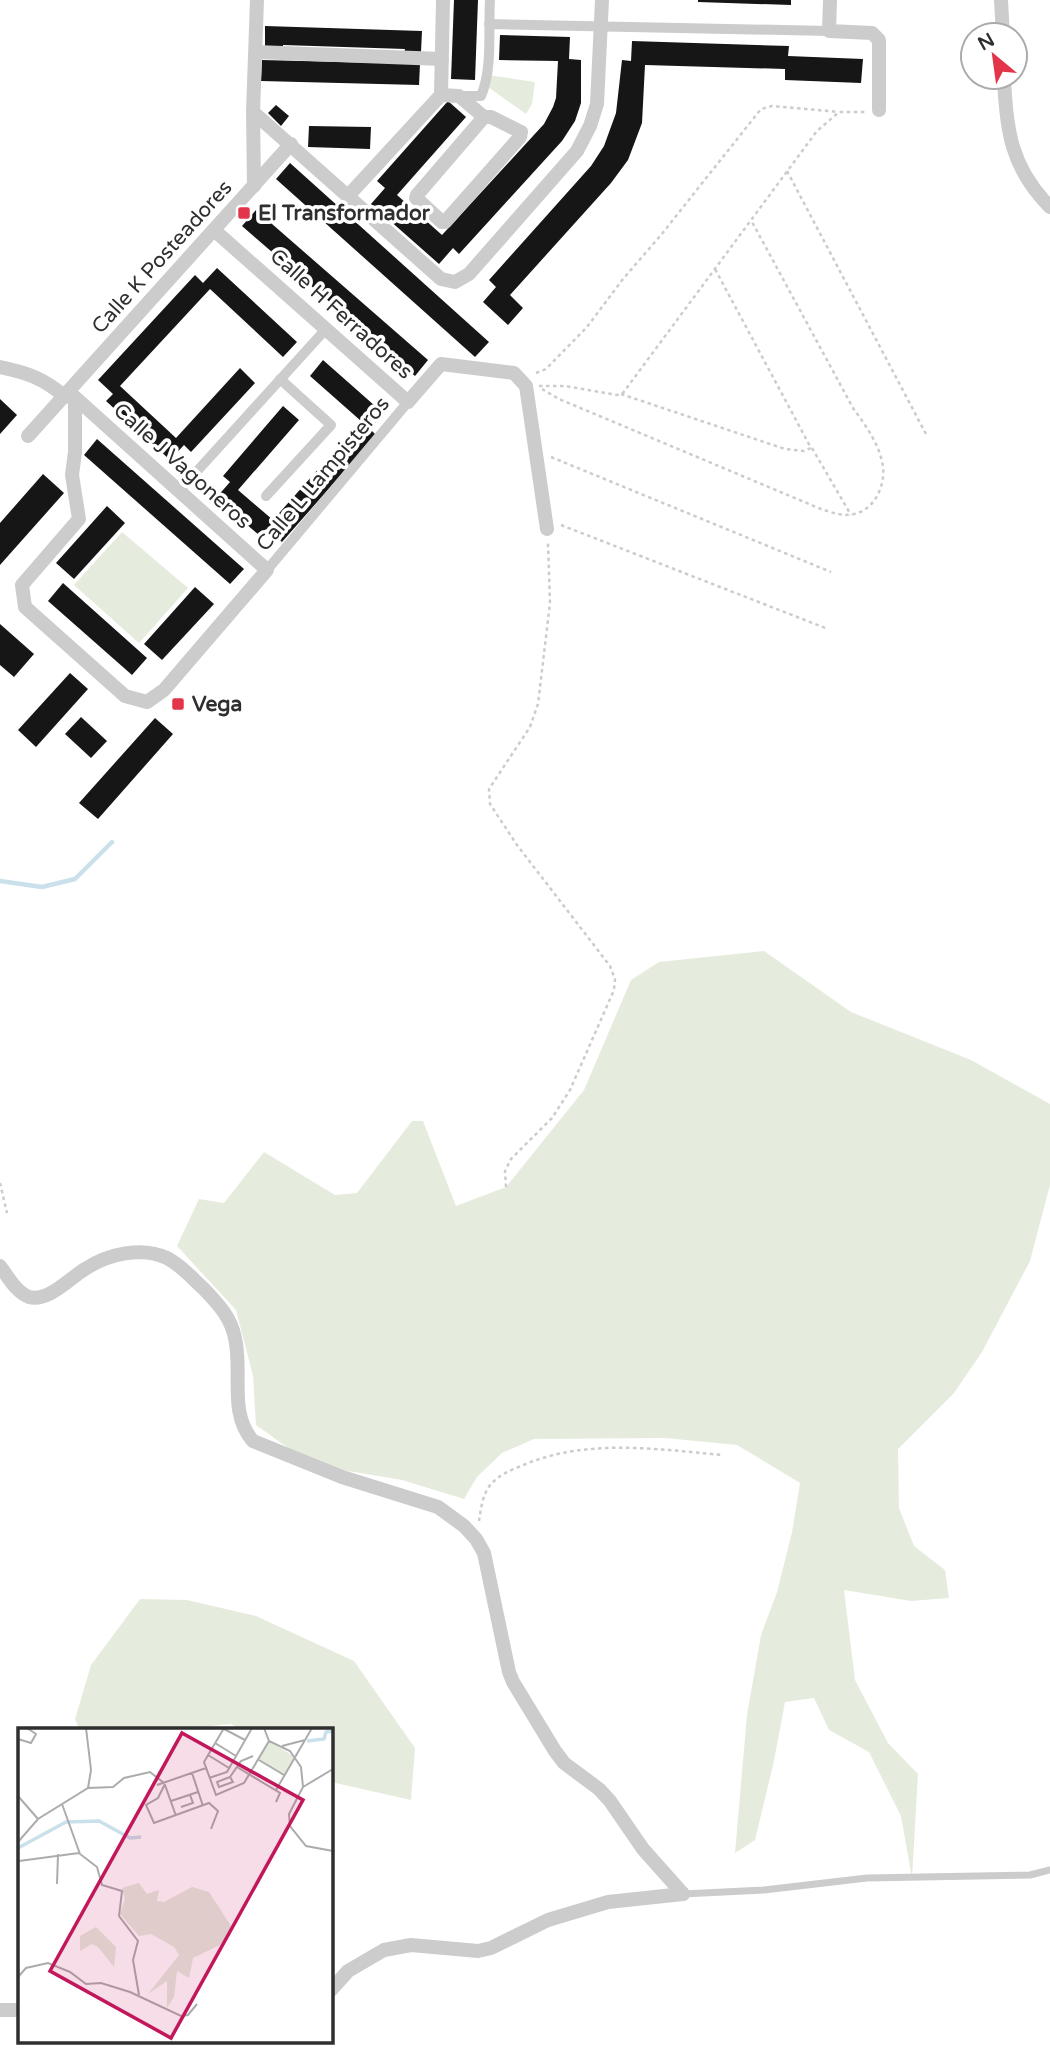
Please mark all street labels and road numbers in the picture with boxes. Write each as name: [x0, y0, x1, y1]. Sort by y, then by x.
street label: Calle K Posteadores: [87, 175, 237, 339]
street label: Calle H Ferradores: [265, 244, 417, 384]
street label: Calle L Lampisteros: [251, 392, 395, 556]
street label: Calle J Vagoneros: [108, 398, 256, 534]

